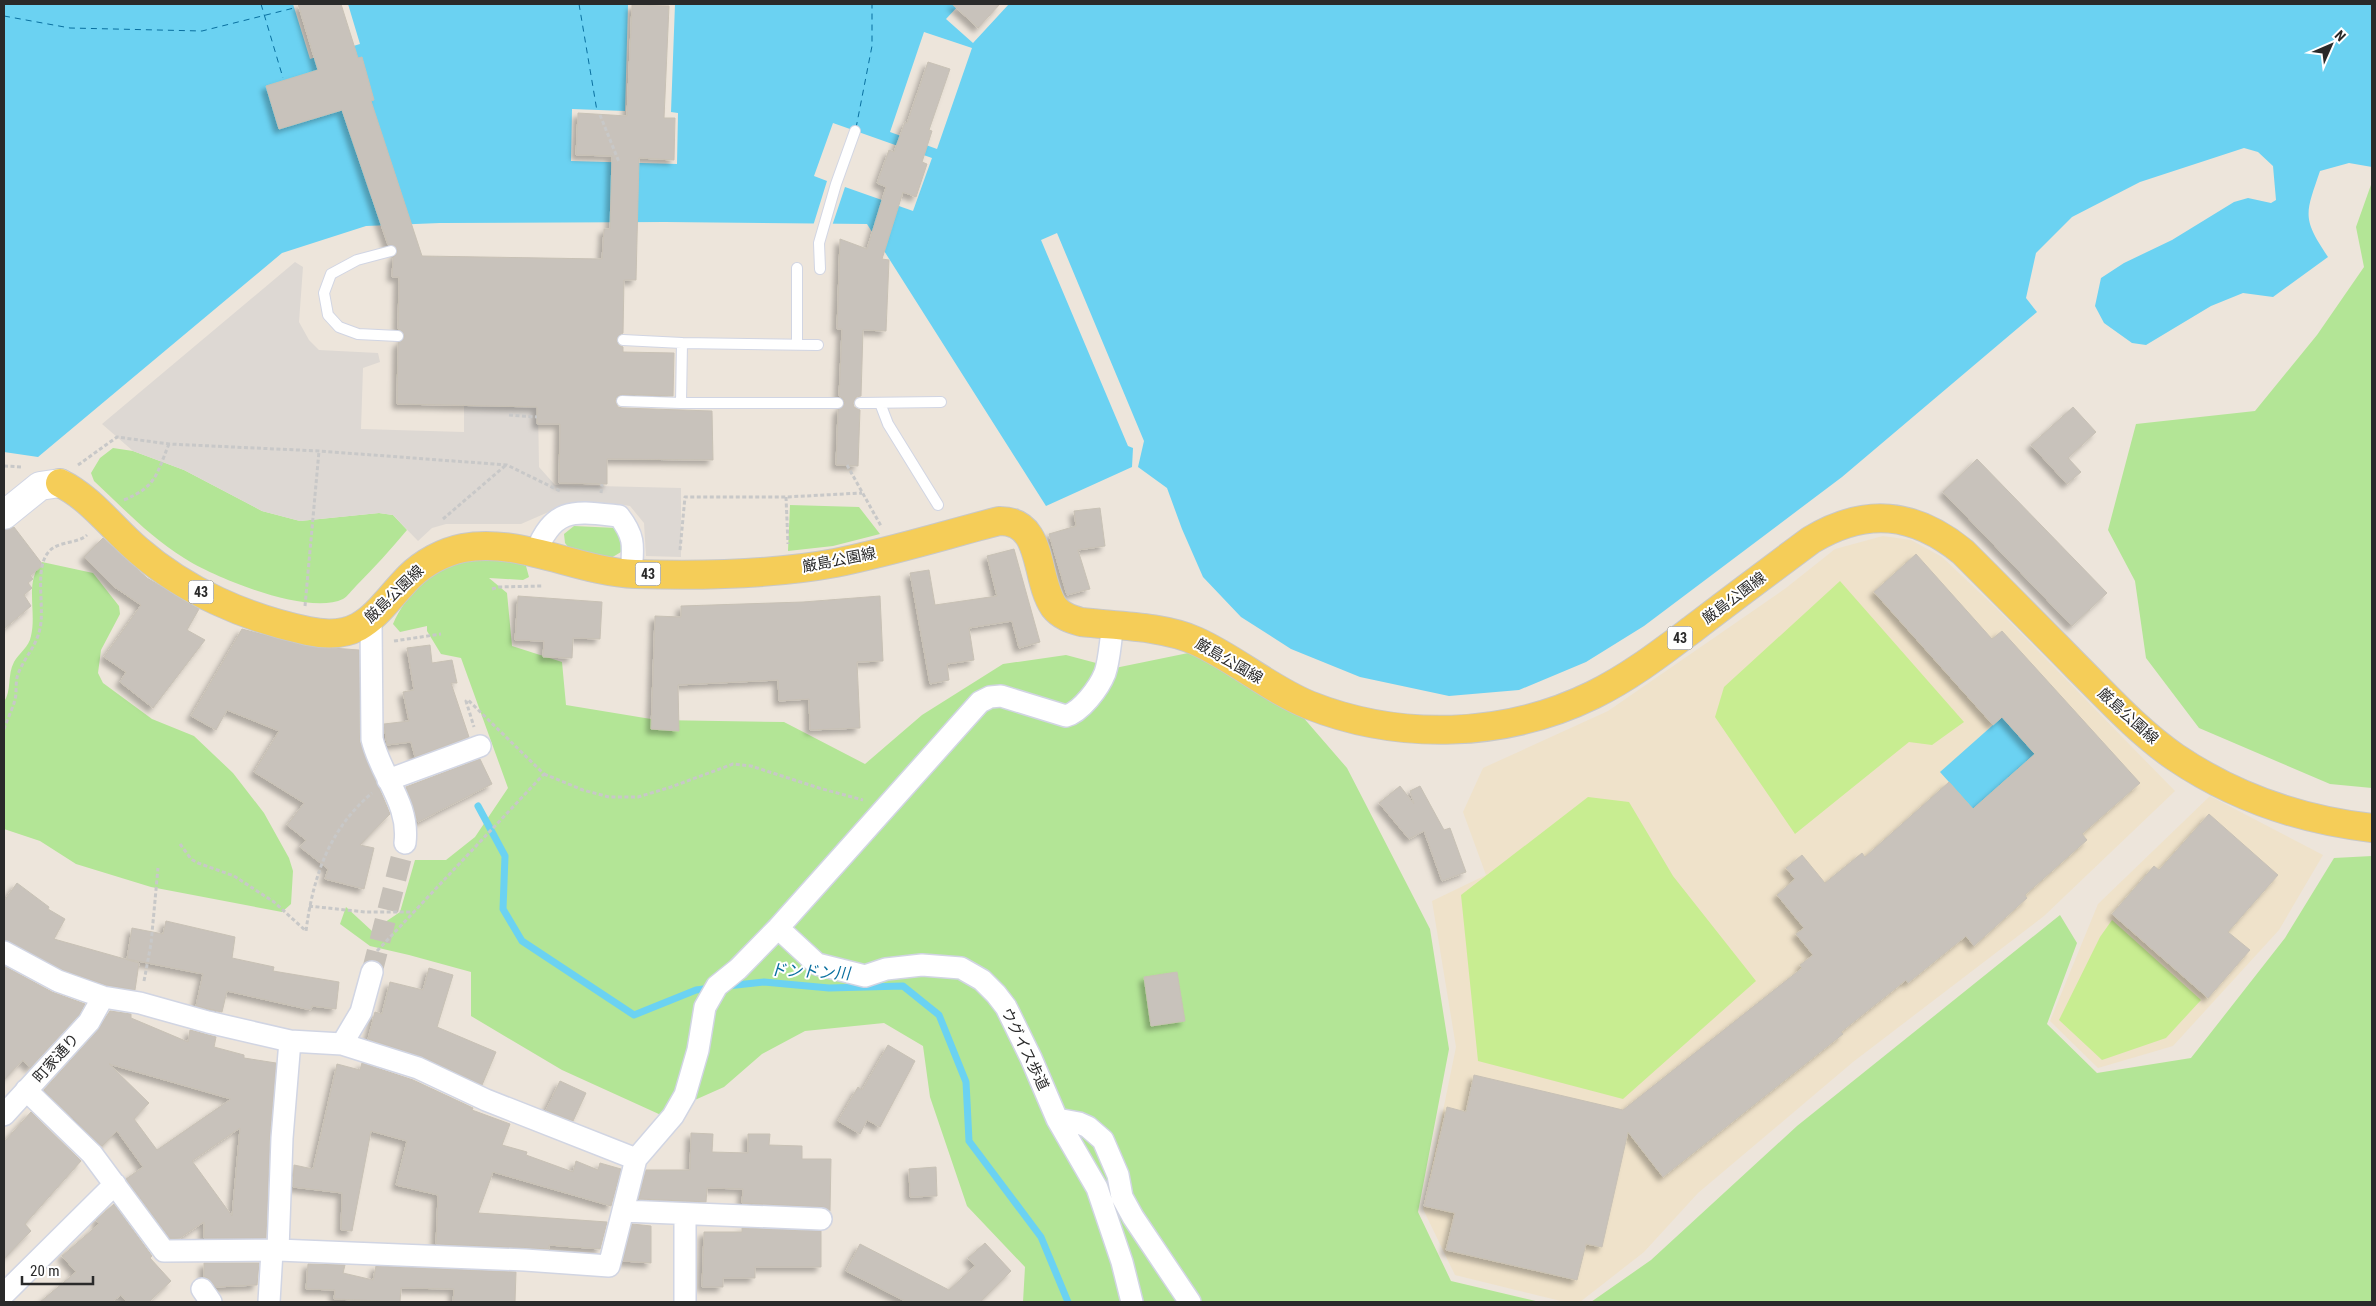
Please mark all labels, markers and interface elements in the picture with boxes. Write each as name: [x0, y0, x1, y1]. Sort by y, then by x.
north arrow: [2306, 20, 2356, 70]
text: N: [2332, 27, 2349, 44]
street label: 厳島公園線: [800, 544, 878, 576]
street label: 厳島公園線: [361, 561, 427, 627]
road number: 43: [636, 562, 660, 586]
street label: 厳島公園線: [1699, 568, 1769, 628]
road number: 43: [188, 580, 214, 604]
road number: 43: [1668, 626, 1692, 650]
street label: 厳島公園線: [1192, 634, 1266, 688]
street label: 厳島公園線: [2094, 684, 2162, 748]
water label: ドンドン川: [770, 960, 852, 983]
street label: ウグイス歩道: [997, 1005, 1053, 1093]
street label: 町家通り: [29, 1030, 83, 1086]
scale bar: [22, 1254, 94, 1286]
text: 20 m: [30, 1262, 60, 1280]

